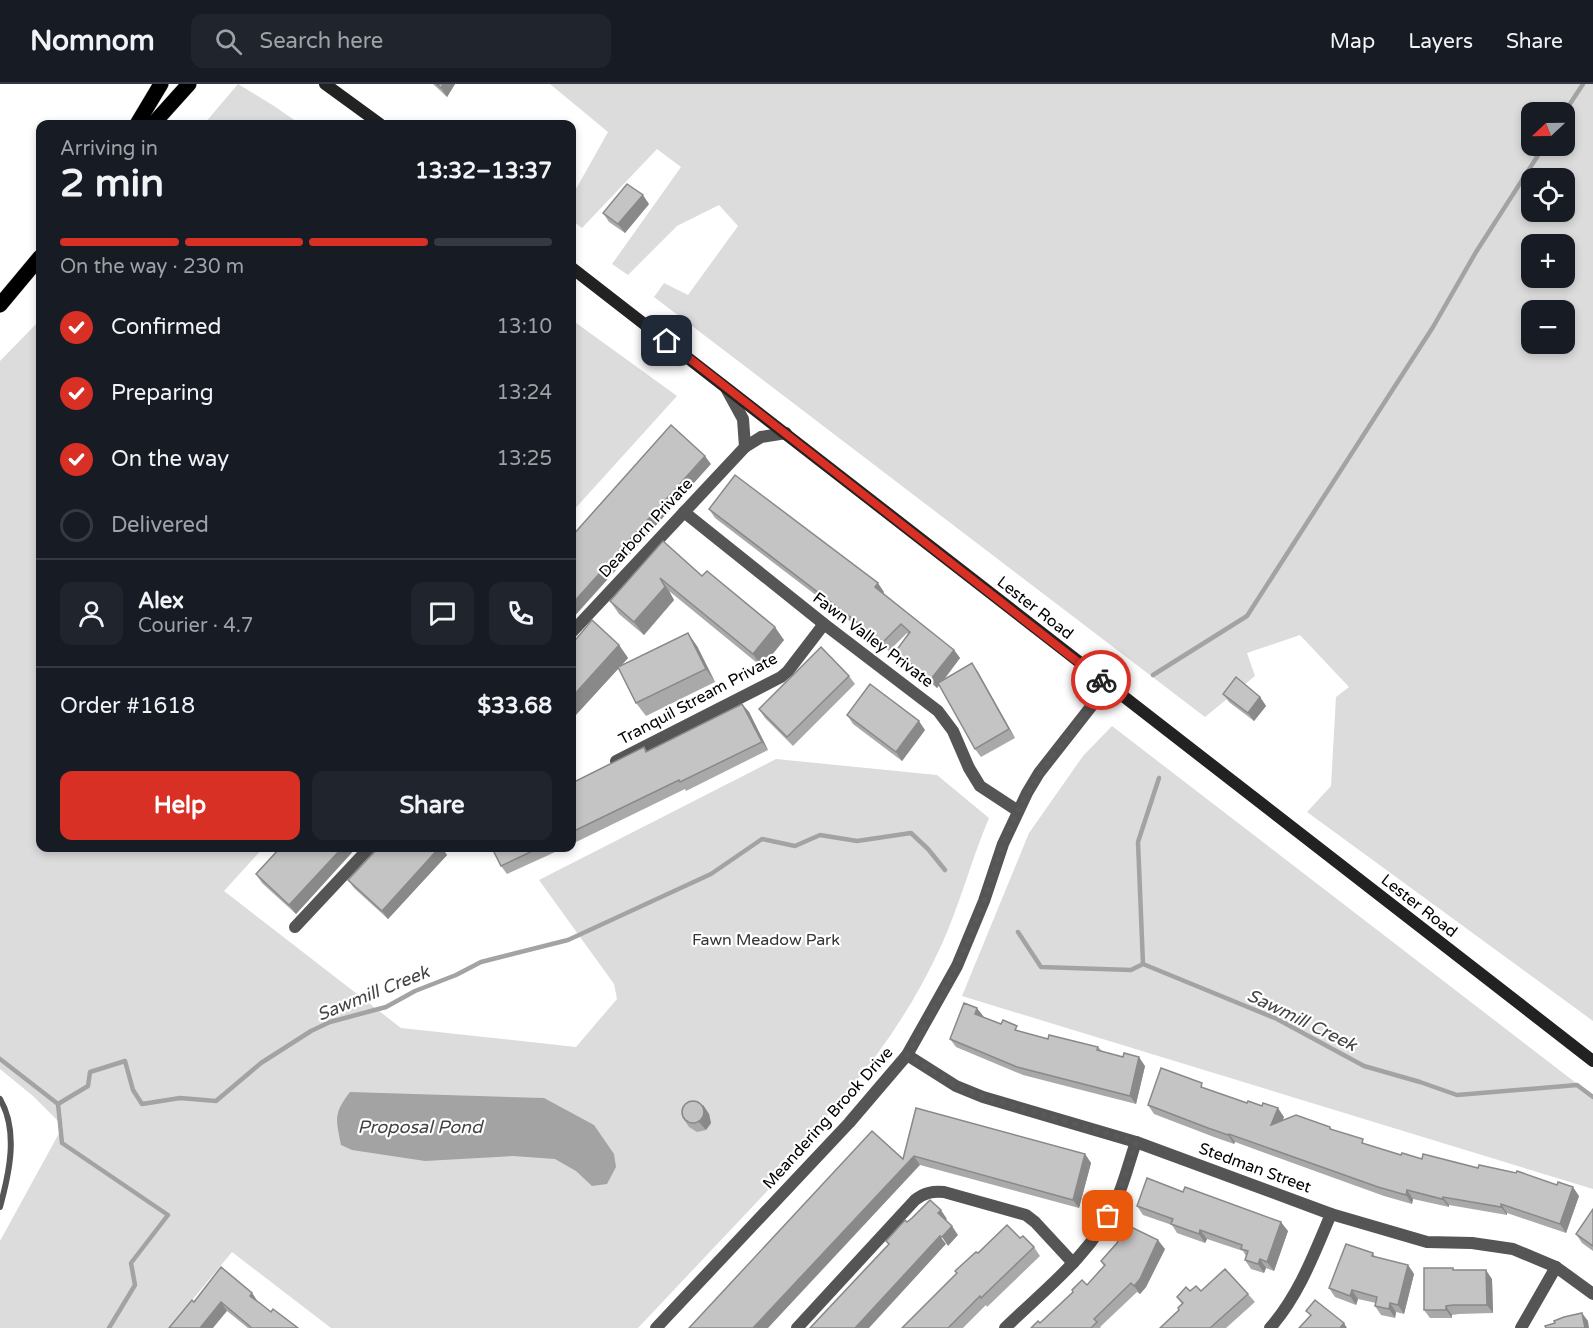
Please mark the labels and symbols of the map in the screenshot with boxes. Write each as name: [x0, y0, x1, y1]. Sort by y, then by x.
north arrow: [1521, 102, 1575, 156]
pin: [641, 315, 692, 366]
street label: Dearborn Private: [595, 474, 697, 582]
street label: Lester Road: [993, 572, 1077, 644]
street label: Fawn Valley Private: [809, 588, 937, 692]
street label: Tranquil Stream Private: [615, 649, 781, 749]
courier: [1071, 650, 1131, 710]
street label: Lester Road: [1377, 870, 1461, 942]
park label: Fawn Meadow Park: [692, 930, 840, 950]
water label: Sawmill Creek: [314, 960, 433, 1026]
water label: Sawmill Creek: [1244, 984, 1361, 1057]
street label: Meandering Brook Drive: [759, 1043, 897, 1193]
water label: Proposal Pond: [358, 1116, 485, 1138]
street label: Stedman Street: [1196, 1138, 1314, 1198]
pin: [1082, 1190, 1133, 1241]

